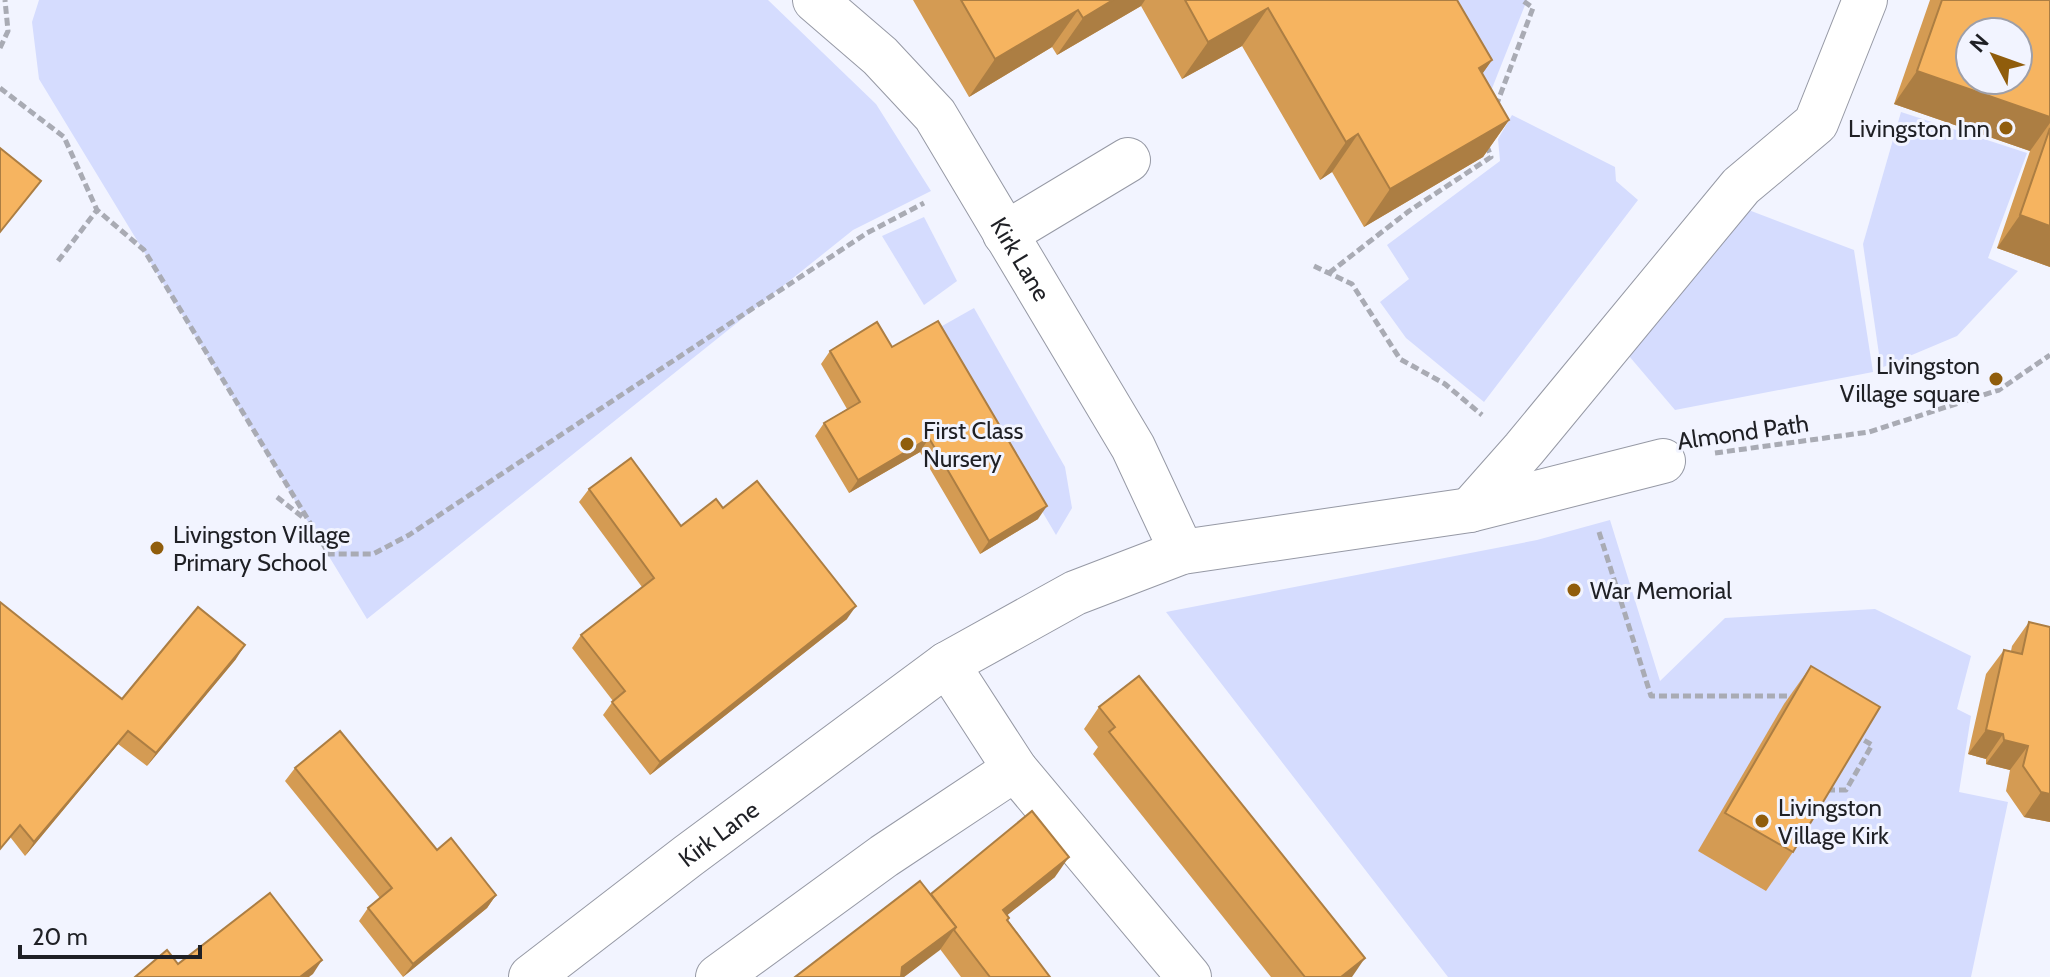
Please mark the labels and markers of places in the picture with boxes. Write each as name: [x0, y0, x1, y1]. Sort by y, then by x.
place label: Livingston Inn: [1848, 114, 1990, 143]
marker: Livingston Inn: [1997, 119, 2015, 137]
place label: Livingston Village square: [1840, 351, 1980, 408]
marker: Livingston Village square: [1987, 370, 2005, 388]
place label: First Class Nursery: [923, 416, 1023, 473]
marker: First Class Nursery: [898, 435, 916, 453]
place label: Livingston Village Primary School: [173, 520, 350, 577]
marker: Livingston Village Primary School: [148, 539, 166, 557]
place label: War Memorial: [1590, 576, 1732, 605]
marker: War Memorial: [1565, 581, 1583, 599]
place label: Livingston Village Kirk: [1778, 793, 1889, 850]
marker: Livingston Village Kirk: [1753, 812, 1771, 830]

